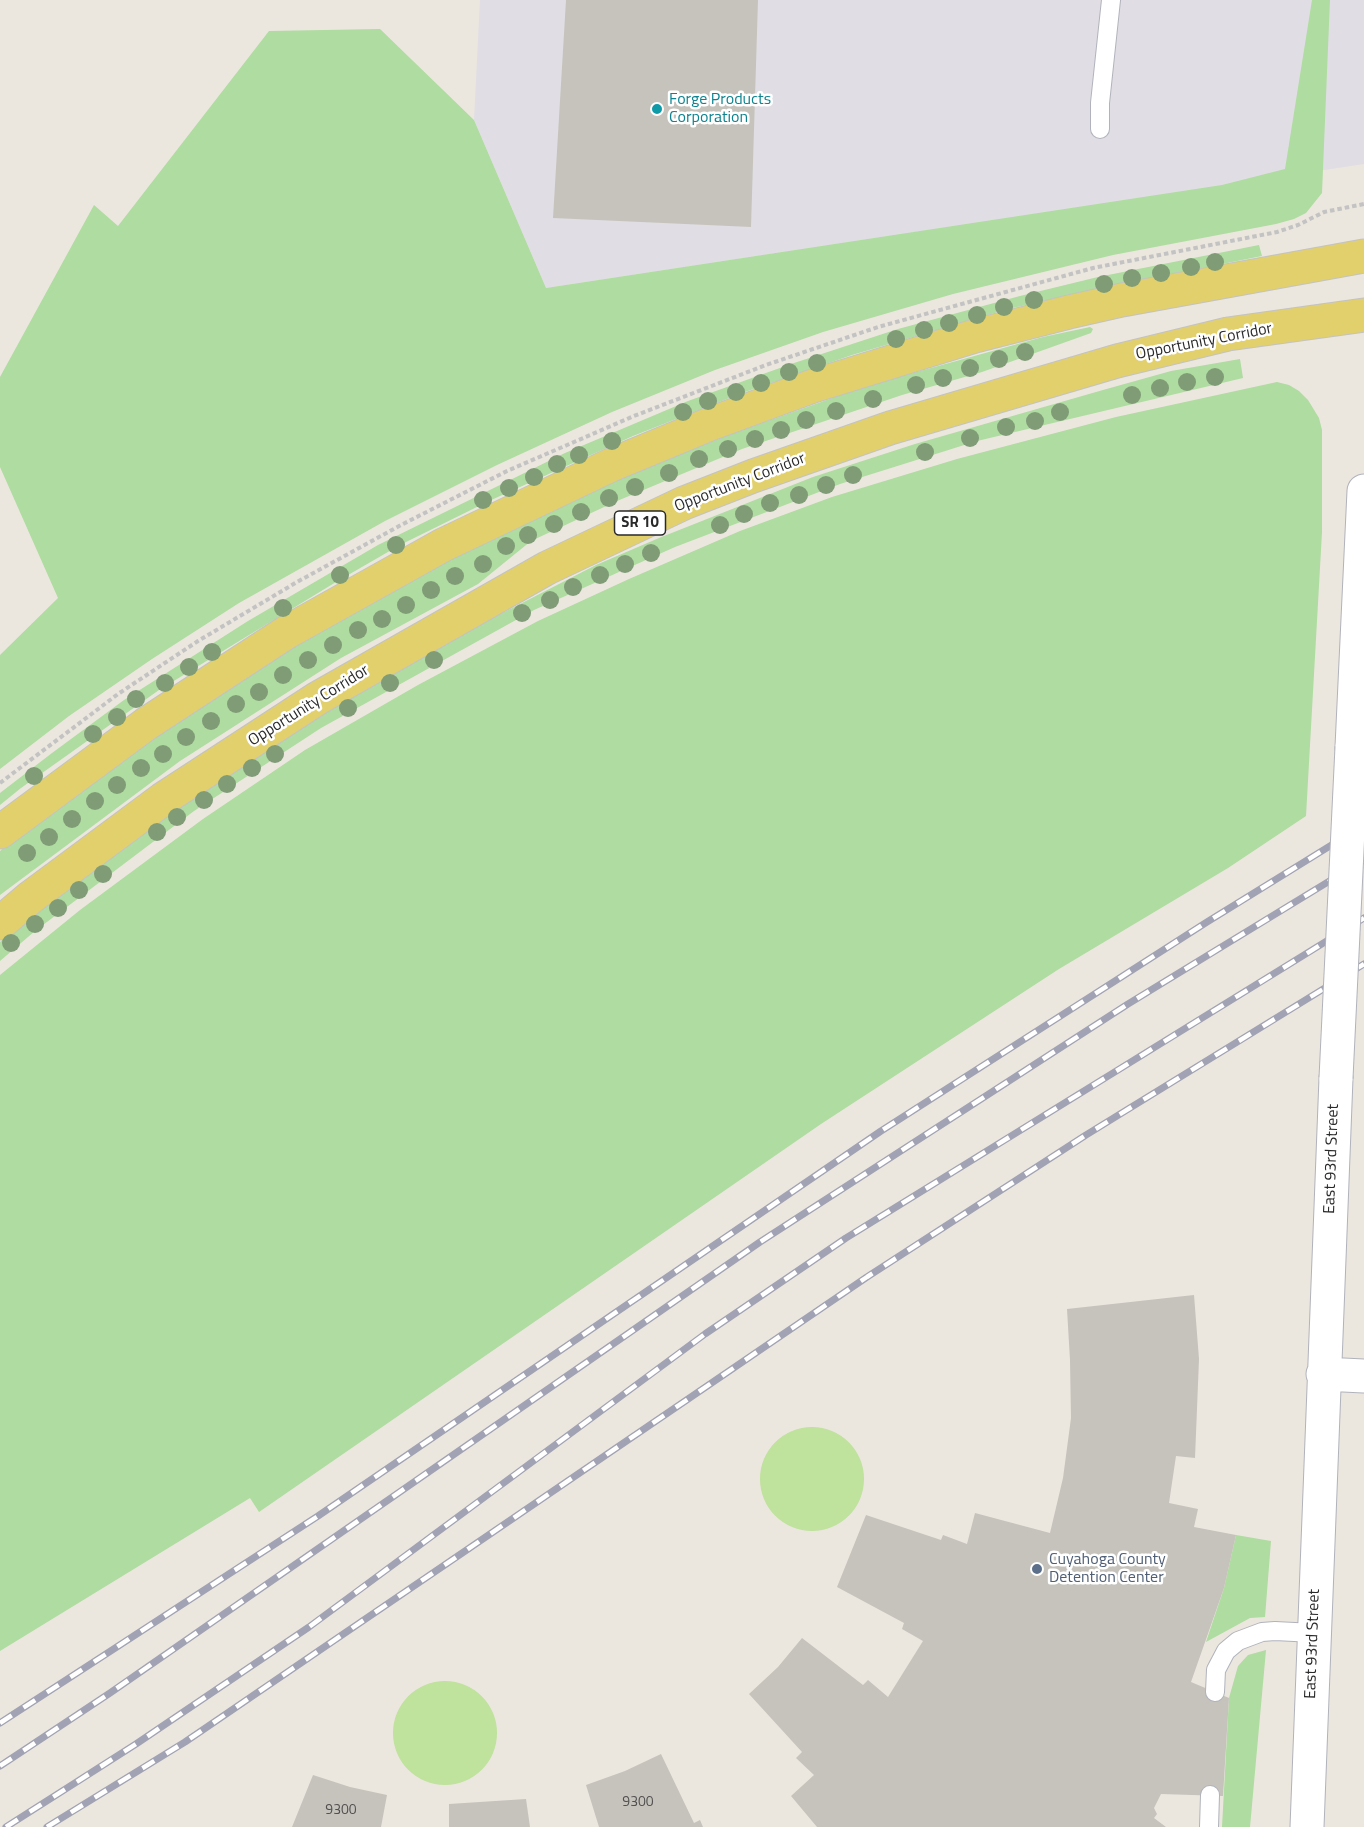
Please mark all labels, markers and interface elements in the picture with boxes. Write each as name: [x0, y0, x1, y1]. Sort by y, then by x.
place label: Forge Products Corporation: [669, 90, 771, 128]
marker: Forge Products Corporation: [650, 102, 664, 116]
street label: Opportunity Corridor: [1134, 319, 1274, 365]
street label: Opportunity Corridor: [672, 449, 808, 517]
road number: SR 10: [614, 511, 666, 535]
street label: Opportunity Corridor: [245, 661, 373, 751]
street label: East 93rd Street: [1320, 1104, 1344, 1214]
place label: Cuyahoga County Detention Center: [1049, 1550, 1166, 1588]
marker: Cuyahoga County Detention Center: [1030, 1562, 1044, 1576]
street label: East 93rd Street: [1301, 1589, 1325, 1699]
house number: 9300: [622, 1795, 654, 1811]
house number: 9300: [325, 1803, 357, 1819]

